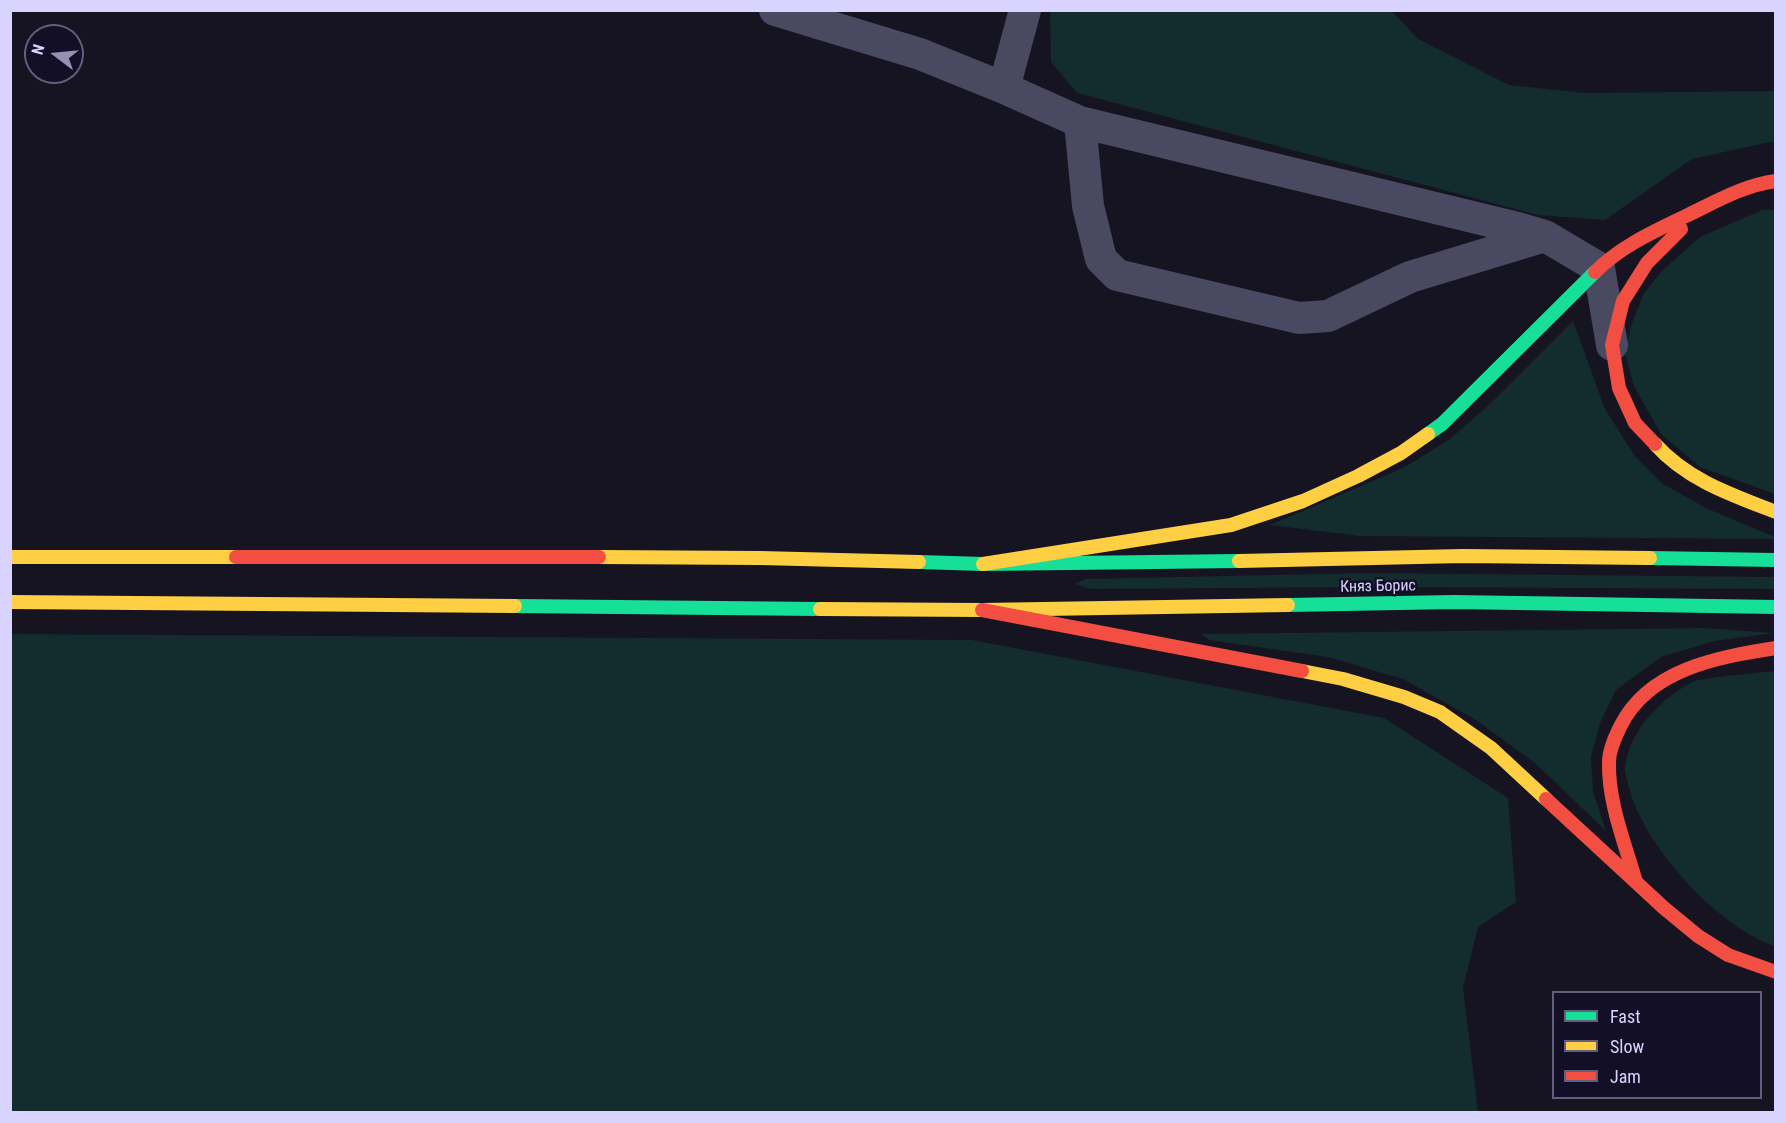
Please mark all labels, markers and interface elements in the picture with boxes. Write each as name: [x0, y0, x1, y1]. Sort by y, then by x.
north arrow: [24, 24, 84, 84]
text: N: [28, 42, 49, 57]
street label: Княз Борис: [1340, 577, 1416, 597]
legend: [1552, 991, 1762, 1099]
text: Fast: [1610, 1006, 1641, 1027]
text: Slow: [1610, 1036, 1644, 1057]
text: Jam: [1610, 1066, 1641, 1087]

